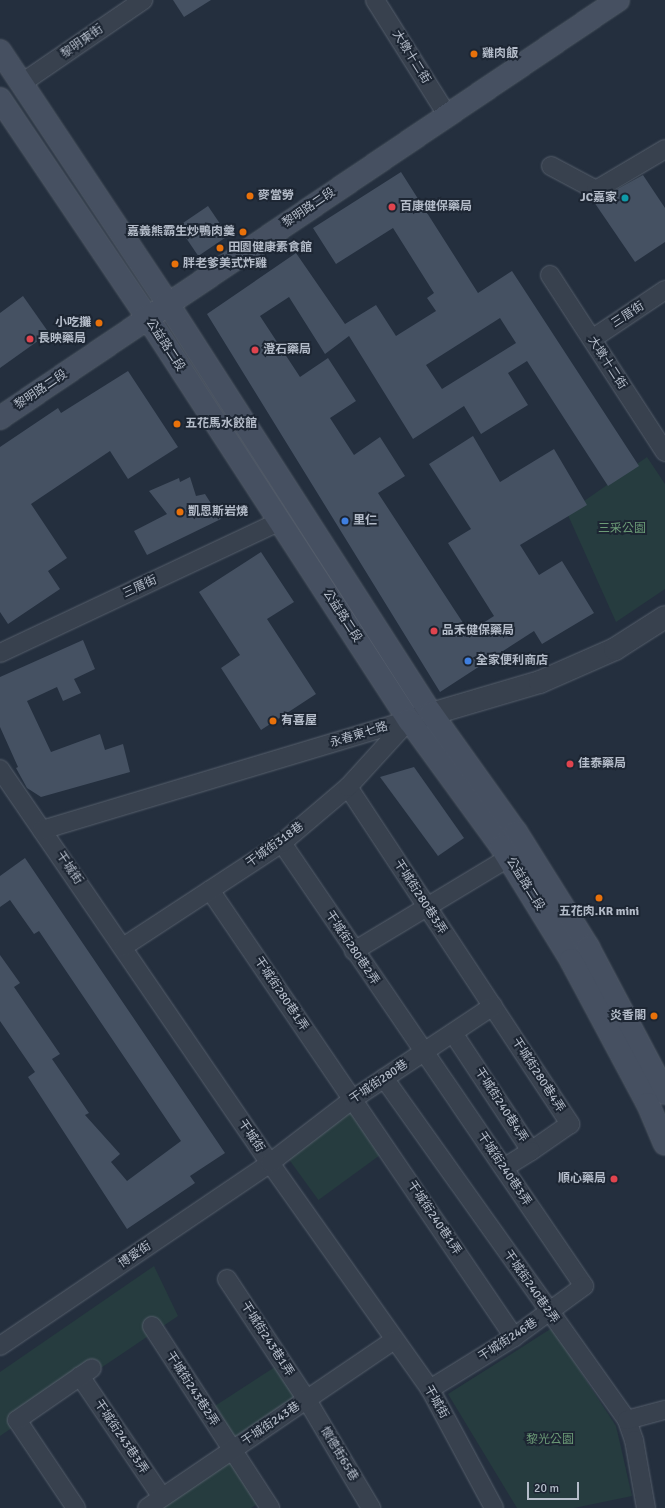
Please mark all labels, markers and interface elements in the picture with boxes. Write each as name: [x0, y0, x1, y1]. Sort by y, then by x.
street label: 黎明東街: [58, 22, 106, 62]
street label: 大墩十二街: [389, 28, 433, 86]
place label: 雞肉飯: [482, 47, 518, 61]
marker: 雞肉飯: [469, 49, 479, 59]
street label: 黎明路二段: [280, 185, 338, 231]
place label: 麥當勞: [258, 189, 294, 203]
marker: 麥當勞: [245, 191, 255, 201]
place label: JC嘉家: [580, 191, 617, 205]
marker: JC嘉家: [620, 193, 630, 203]
place label: 百康健保藥局: [400, 200, 472, 214]
marker: 百康健保藥局: [387, 202, 397, 212]
place label: 嘉義熊霸生炒鴨肉羹: [127, 225, 235, 239]
marker: 嘉義熊霸生炒鴨肉羹: [238, 227, 248, 237]
place label: 田園健康素食館: [228, 241, 312, 255]
marker: 田園健康素食館: [215, 243, 225, 253]
place label: 胖老爹美式炸雞: [183, 257, 267, 271]
marker: 胖老爹美式炸雞: [170, 259, 180, 269]
street label: 三厝街: [609, 299, 647, 331]
place label: 小吃攤: [55, 316, 91, 330]
street label: 公益路二段: [143, 316, 187, 374]
marker: 小吃攤: [94, 318, 104, 328]
place label: 長映藥局: [38, 332, 86, 346]
marker: 長映藥局: [25, 334, 35, 344]
street label: 大墩十二街: [585, 334, 629, 392]
place label: 澄石藥局: [263, 343, 311, 357]
marker: 澄石藥局: [250, 345, 260, 355]
street label: 黎明路二段: [12, 367, 70, 413]
place label: 五花馬水餃館: [185, 417, 257, 431]
marker: 五花馬水餃館: [172, 419, 182, 429]
place label: 凱恩斯岩燒: [188, 505, 248, 519]
marker: 凱恩斯岩燒: [175, 507, 185, 517]
place label: 里仁: [353, 514, 377, 528]
marker: 里仁: [340, 516, 350, 526]
park label: 三采公園: [598, 522, 646, 536]
street label: 三厝街: [121, 573, 159, 601]
street label: 公益路二段: [320, 587, 364, 645]
place label: 品禾健保藥局: [442, 624, 514, 638]
marker: 品禾健保藥局: [429, 626, 439, 636]
place label: 全家便利商店: [476, 654, 548, 668]
marker: 全家便利商店: [463, 656, 473, 666]
place label: 有喜屋: [281, 714, 317, 728]
marker: 有喜屋: [268, 716, 278, 726]
street label: 永春東七路: [328, 719, 390, 751]
place label: 佳泰藥局: [578, 757, 626, 771]
marker: 佳泰藥局: [565, 759, 575, 769]
street label: 干城街318巷: [243, 819, 307, 871]
street label: 干城街: [53, 849, 85, 887]
street label: 公益路二段: [503, 855, 547, 913]
street label: 干城街280巷3弄: [391, 857, 449, 937]
marker: 五花肉.KR mini: [594, 893, 604, 903]
place label: 五花肉.KR mini: [559, 905, 639, 919]
street label: 干城街280巷2弄: [322, 908, 382, 988]
street label: 干城街280巷1弄: [251, 954, 311, 1034]
place label: 炎香閣: [610, 1009, 646, 1023]
marker: 炎香閣: [649, 1011, 659, 1021]
street label: 干城街280巷4弄: [509, 1035, 567, 1115]
street label: 干城街280巷: [347, 1057, 411, 1107]
street label: 干城街240巷4弄: [472, 1065, 530, 1145]
street label: 干城街: [235, 1117, 267, 1155]
street label: 干城街240巷3弄: [474, 1129, 534, 1209]
place label: 順心藥局: [558, 1172, 606, 1186]
marker: 順心藥局: [609, 1174, 619, 1184]
street label: 干城街240巷1弄: [404, 1178, 464, 1258]
street label: 博愛街: [116, 1239, 154, 1271]
street label: 干城街240巷2弄: [500, 1248, 562, 1326]
street label: 干城街243巷1弄: [238, 1299, 296, 1379]
street label: 干城街246巷: [476, 1316, 540, 1364]
street label: 干城街243巷2弄: [163, 1349, 221, 1429]
street label: 干城街: [421, 1383, 451, 1421]
street label: 干城街243巷3弄: [91, 1397, 151, 1477]
street label: 干城街243巷: [239, 1399, 303, 1449]
street label: 懷德街65巷: [317, 1424, 361, 1484]
park label: 黎光公園: [526, 1433, 574, 1447]
scale bar: [529, 1474, 581, 1500]
text: 20 m: [534, 1481, 559, 1496]

